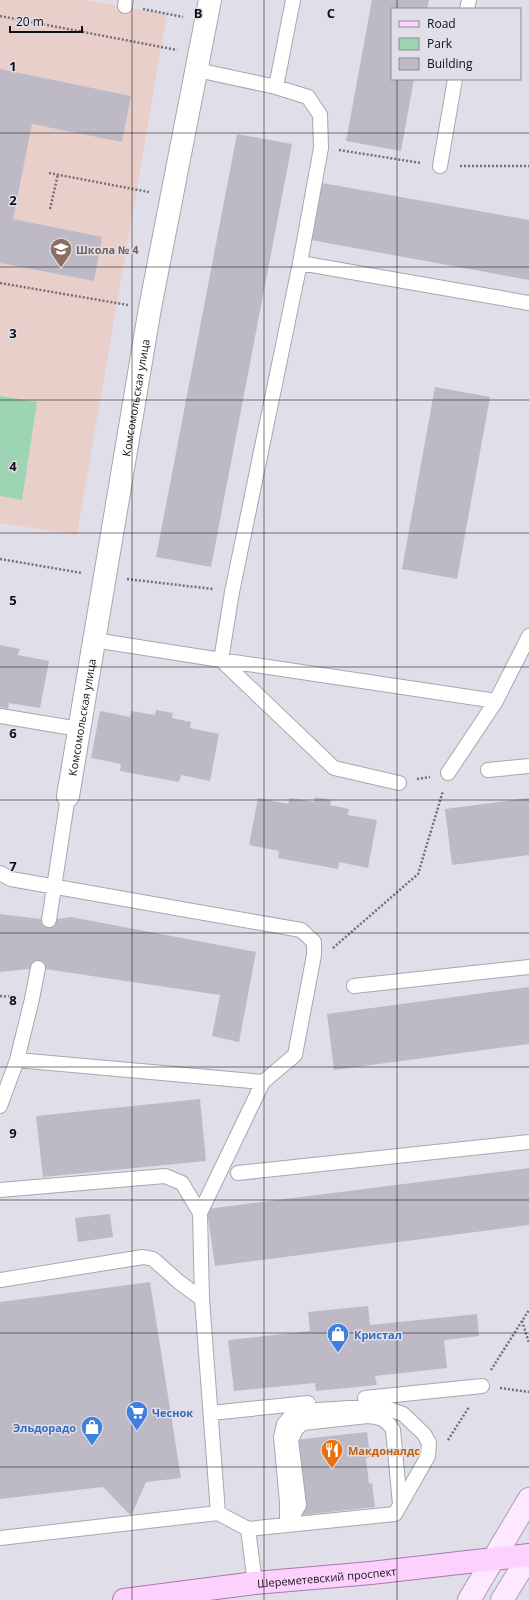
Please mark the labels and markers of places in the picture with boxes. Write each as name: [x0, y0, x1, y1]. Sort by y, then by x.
school or university icon: Школа № 4: [48, 236, 74, 269]
place label: Школа № 4: [76, 242, 139, 257]
shop icon: Кристал: [325, 1321, 351, 1354]
place label: Кристал: [354, 1327, 402, 1342]
supermarket icon: Чеснок: [124, 1399, 150, 1432]
place label: Чеснок: [152, 1405, 193, 1420]
shop icon: Эльдорадо: [79, 1414, 105, 1447]
place label: Эльдорадо: [13, 1420, 76, 1435]
restaurant icon: Макдоналдс: [319, 1437, 345, 1470]
place label: Макдоналдс: [348, 1443, 420, 1458]

